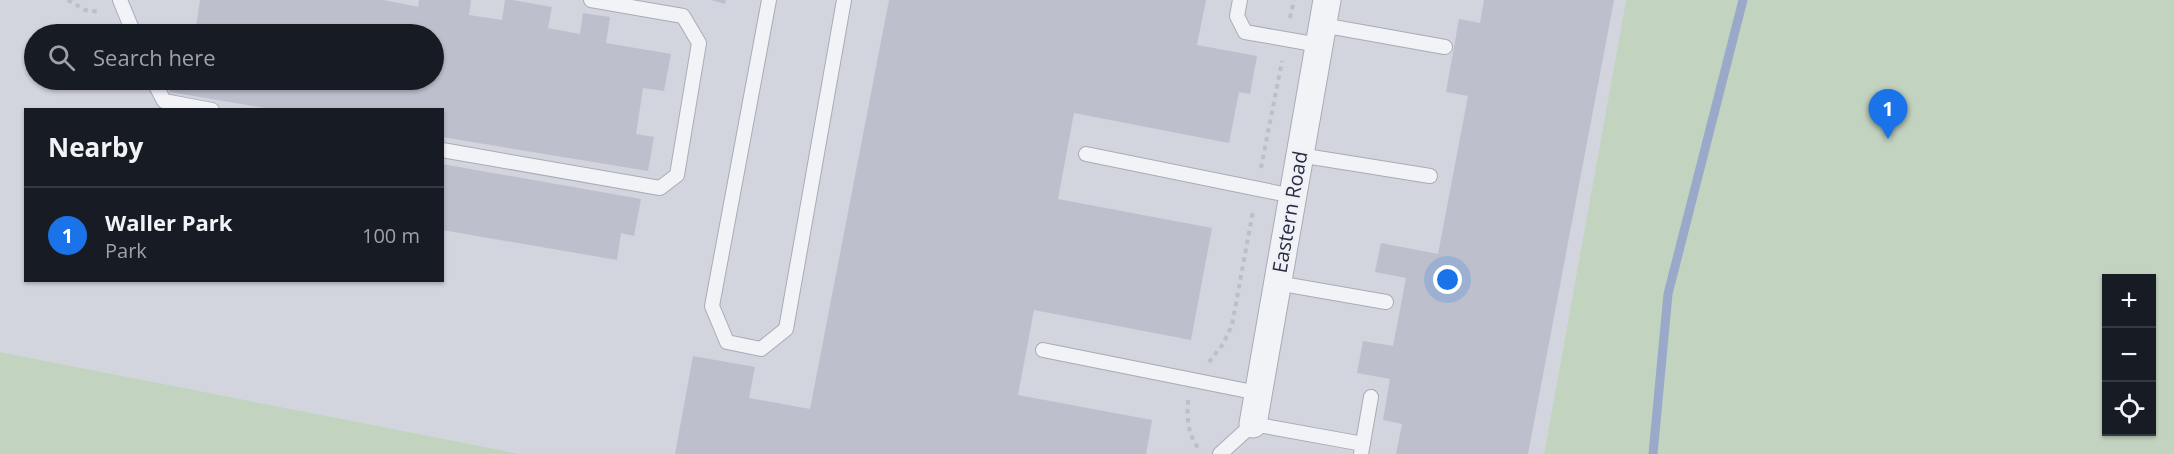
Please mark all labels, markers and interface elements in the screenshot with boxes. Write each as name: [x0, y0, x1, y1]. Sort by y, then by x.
search box: [24, 24, 444, 90]
icon: search: [45, 41, 78, 74]
text: Search here: [93, 42, 216, 72]
pin: 1: [1868, 90, 1908, 139]
text: Nearby: [48, 129, 143, 165]
street label: Eastern Road: [1265, 149, 1314, 275]
text: Waller Park: [105, 207, 232, 237]
text: 1: [62, 222, 73, 249]
text: 100 m: [362, 222, 420, 249]
text: Park: [105, 237, 147, 264]
your location: [1433, 265, 1462, 294]
map controls: [2102, 274, 2156, 436]
button: +: [2102, 274, 2156, 328]
button: −: [2102, 328, 2156, 382]
button: locate: [2102, 382, 2156, 436]

